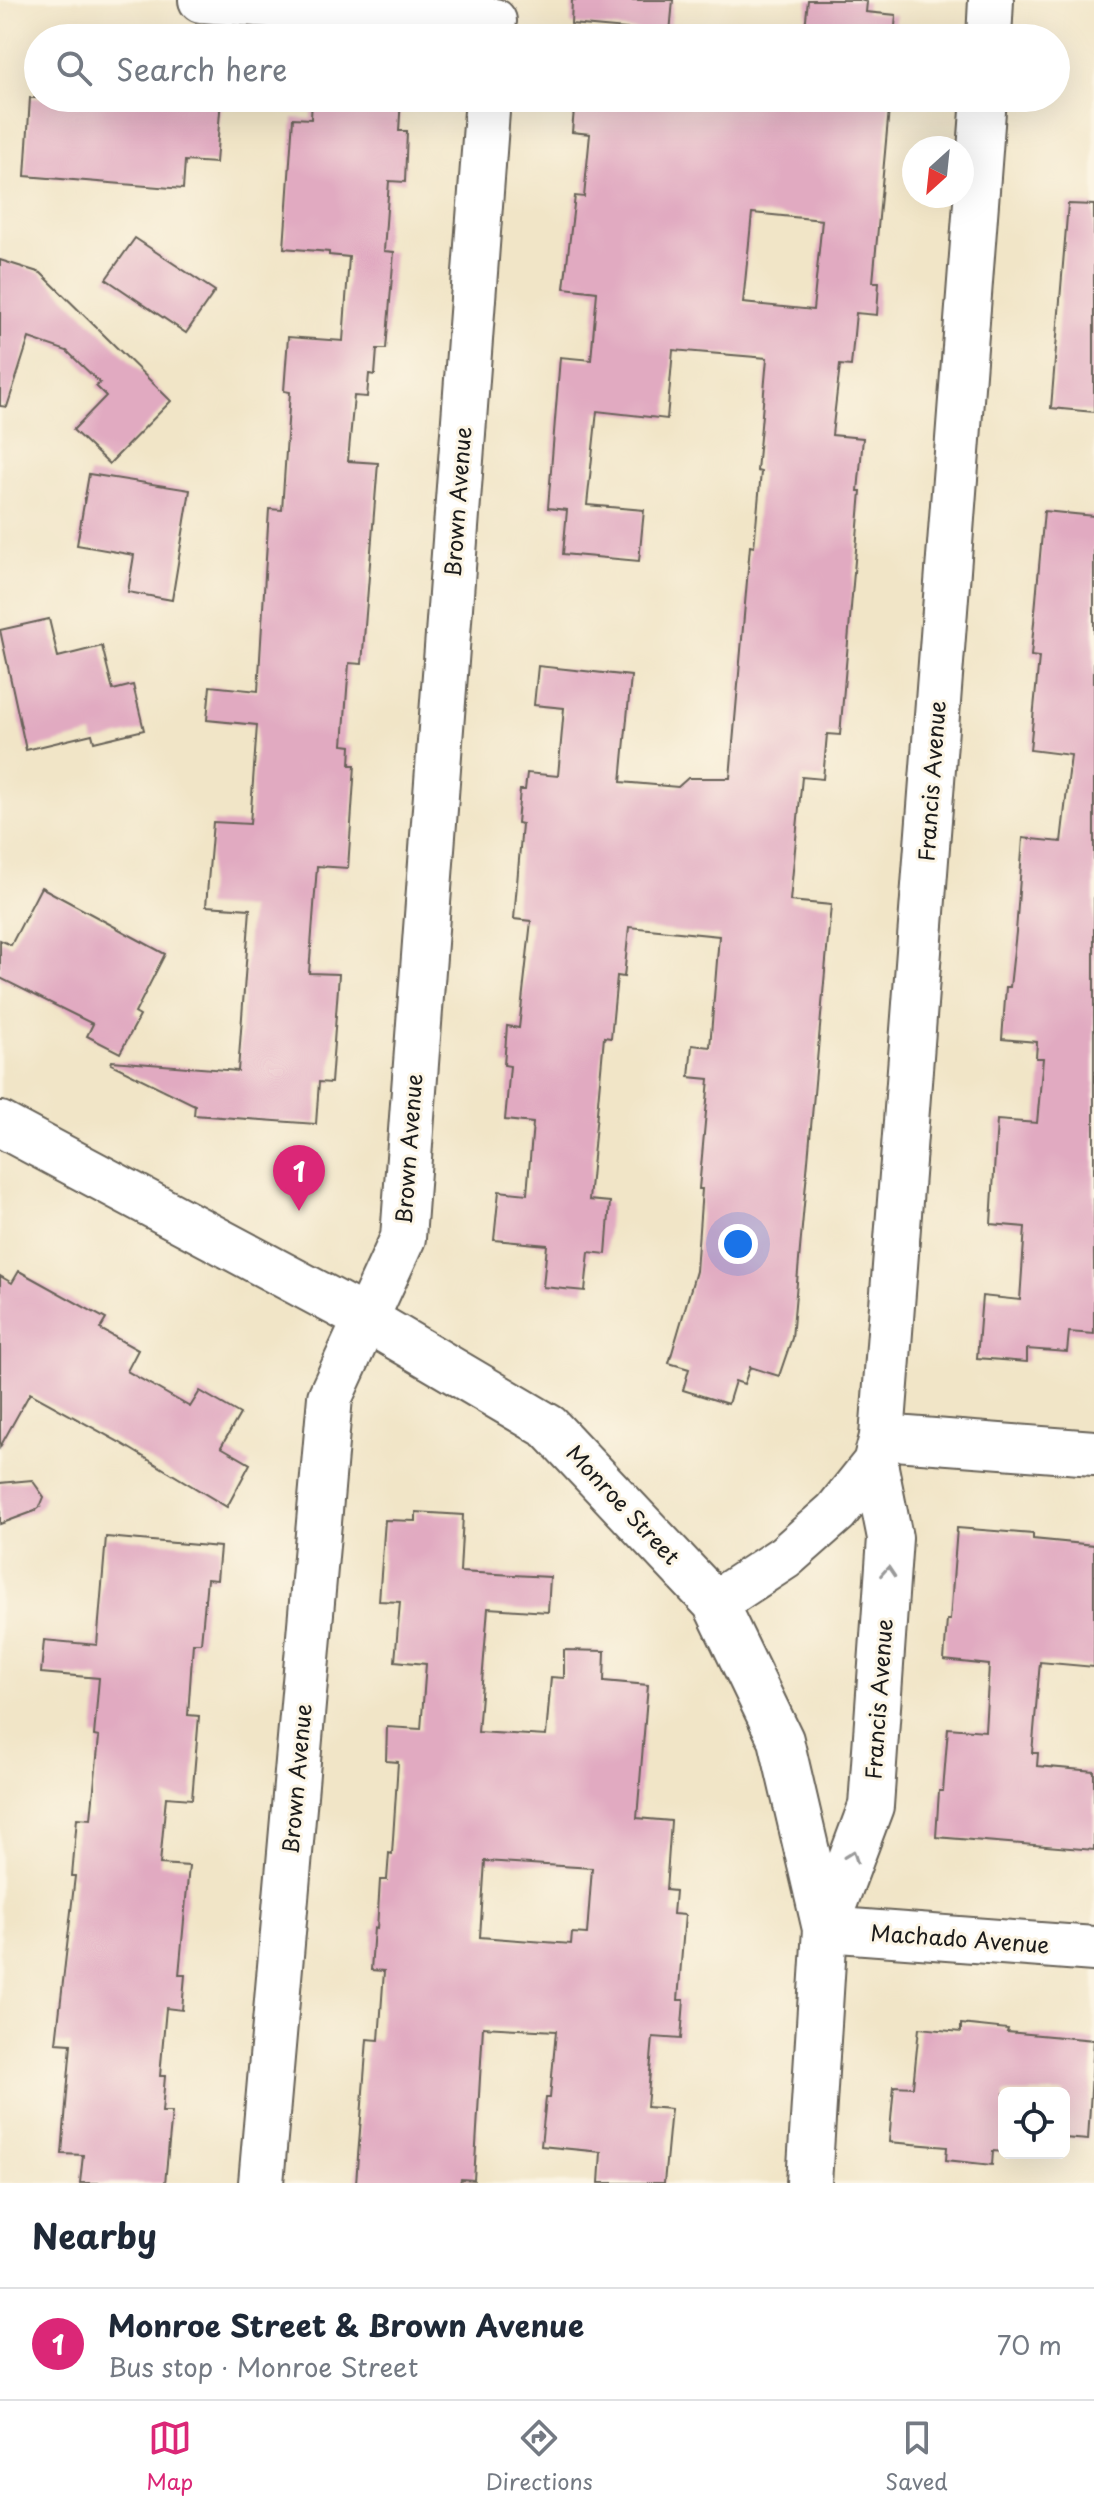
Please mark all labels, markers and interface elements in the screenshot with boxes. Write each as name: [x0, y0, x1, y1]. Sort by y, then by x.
search box: [24, 24, 1070, 112]
icon: search: [52, 46, 96, 90]
text: Search here: [116, 46, 288, 91]
north arrow: [902, 136, 974, 208]
street label: Brown Avenue: [435, 426, 478, 578]
street label: Francis Avenue: [908, 699, 953, 862]
street label: Brown Avenue: [386, 1073, 429, 1225]
pin: 1: [273, 1145, 325, 1211]
your location: [718, 1224, 758, 1264]
street label: Monroe Street: [560, 1437, 689, 1571]
one-way arrow: [879, 1565, 896, 1578]
street label: Francis Avenue: [855, 1617, 900, 1780]
street label: Brown Avenue: [272, 1702, 319, 1855]
one-way arrow: [843, 1850, 859, 1864]
street label: Machado Avenue: [870, 1915, 1051, 1960]
map controls: [998, 2087, 1070, 2159]
button: locate: [998, 2087, 1070, 2159]
text: Nearby: [32, 2209, 157, 2261]
text: Monroe Street & Brown Avenue: [108, 2302, 584, 2347]
text: 1: [52, 2325, 64, 2364]
text: 70 m: [997, 2325, 1062, 2364]
text: Bus stop · Monroe Street: [108, 2347, 418, 2386]
tab: Map: [146, 2416, 193, 2497]
tab: Directions: [486, 2416, 593, 2497]
tab: Saved: [885, 2416, 948, 2497]

